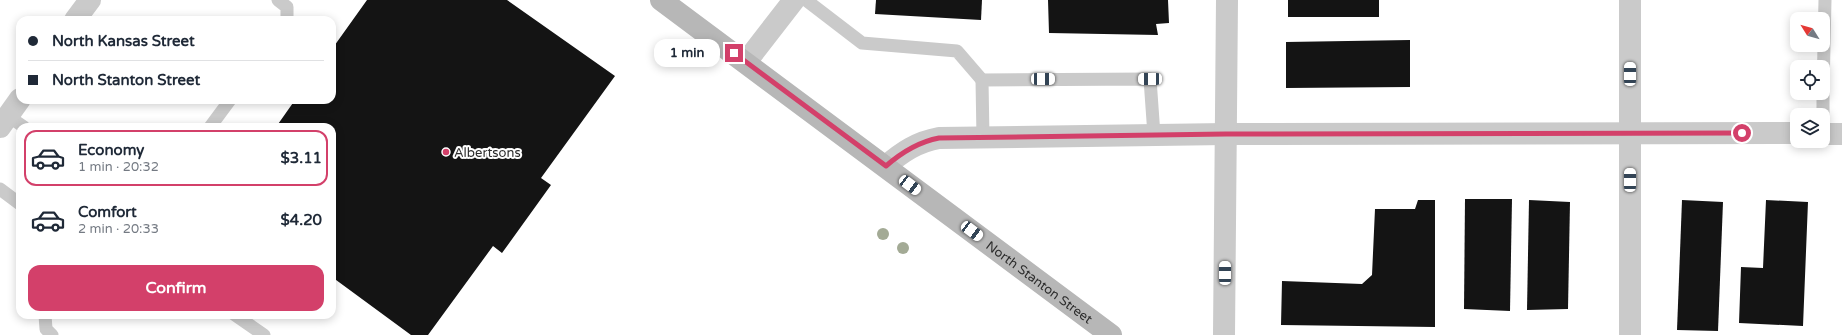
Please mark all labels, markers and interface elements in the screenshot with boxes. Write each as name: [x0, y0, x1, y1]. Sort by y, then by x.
north arrow: [1790, 12, 1830, 52]
map controls: [1790, 12, 1830, 148]
text: North Kansas Street: [52, 32, 195, 50]
callout: 1 min: [654, 39, 720, 67]
route end: [725, 44, 743, 62]
text: 1 min: [670, 45, 704, 61]
button: locate: [1790, 60, 1830, 100]
car: [1624, 62, 1636, 86]
text: North Stanton Street: [52, 71, 200, 89]
car: [1031, 73, 1055, 85]
car: [1138, 73, 1162, 85]
button: layers: [1790, 108, 1830, 148]
route start: [1733, 124, 1751, 142]
icon: car: [30, 140, 66, 176]
text: Economy: [78, 141, 144, 159]
place label: Albertsons: [454, 145, 521, 161]
marker: Albertsons: [441, 147, 451, 157]
text: $3.11: [281, 149, 322, 167]
text: 1 min · 20:32: [78, 159, 159, 175]
car: [1624, 168, 1636, 192]
car: [897, 173, 923, 197]
icon: car: [30, 202, 66, 238]
text: Comfort: [78, 203, 137, 221]
text: $4.20: [281, 211, 322, 229]
car: [959, 219, 985, 243]
text: 2 min · 20:33: [78, 221, 159, 237]
street label: North Stanton Street: [983, 238, 1095, 327]
car: [1219, 261, 1231, 285]
button: Confirm: [28, 265, 324, 311]

